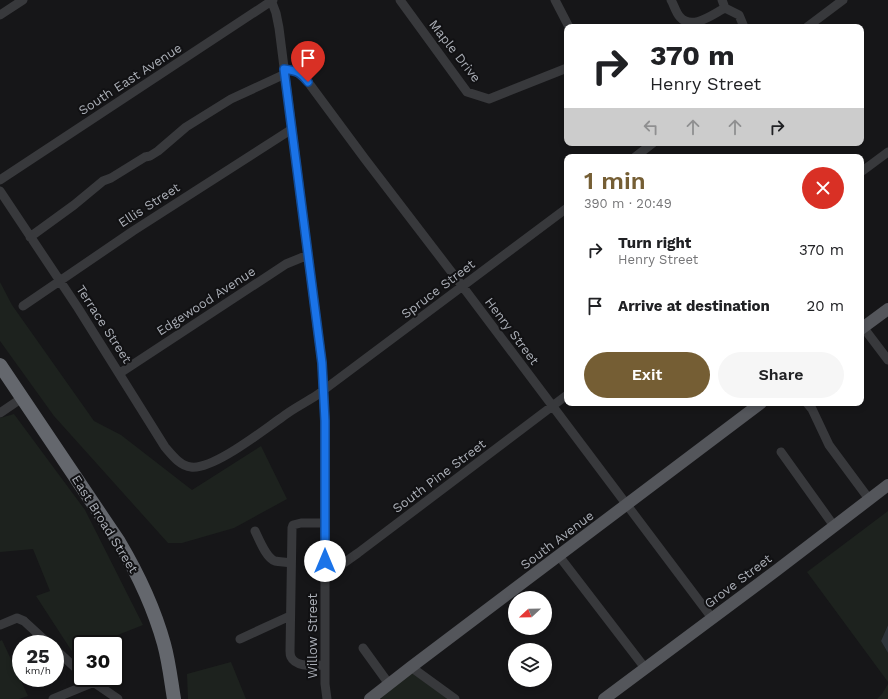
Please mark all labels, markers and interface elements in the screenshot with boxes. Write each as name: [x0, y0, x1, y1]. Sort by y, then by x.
street label: Maple Drive: [426, 17, 484, 85]
text: 370 m: [650, 39, 735, 72]
street label: South East Avenue: [76, 40, 184, 118]
icon: right: [584, 40, 636, 92]
pin: [291, 41, 325, 82]
icon: arrive: [297, 47, 319, 69]
text: Henry Street: [650, 73, 761, 94]
icon: left: [640, 116, 662, 138]
icon: ahead: [682, 116, 704, 138]
icon: ahead: [724, 116, 746, 138]
icon: right: [766, 116, 788, 138]
text: 1 min: [584, 167, 646, 195]
button: close: [802, 167, 844, 209]
street label: Ellis Street: [116, 179, 183, 230]
text: 390 m · 20:49: [584, 196, 672, 211]
text: Turn right: [618, 234, 691, 252]
icon: right: [584, 239, 606, 261]
text: 370 m: [799, 241, 844, 259]
text: Henry Street: [618, 252, 698, 267]
street label: Spruce Street: [398, 256, 478, 321]
street label: Edgewood Avenue: [154, 263, 258, 339]
street label: Terrace Street: [73, 282, 135, 366]
street label: Henry Street: [482, 294, 542, 368]
icon: arrive: [584, 295, 606, 317]
text: Arrive at destination: [618, 297, 770, 315]
text: 20 m: [807, 297, 844, 315]
button: Exit: [584, 352, 710, 398]
button: Share: [718, 352, 844, 398]
street label: South Pine Street: [390, 436, 489, 516]
street label: East Broad Street: [69, 472, 142, 576]
street label: South Avenue: [518, 508, 596, 572]
position arrow: [304, 540, 346, 582]
street label: Grove Street: [701, 551, 775, 611]
north arrow: [508, 591, 552, 635]
map controls: [508, 591, 552, 687]
street label: Willow Street: [305, 593, 320, 679]
speed limit sign: 30: [72, 635, 124, 687]
button: layers: [508, 643, 552, 687]
text: 25: [26, 644, 50, 668]
text: km/h: [25, 665, 51, 676]

